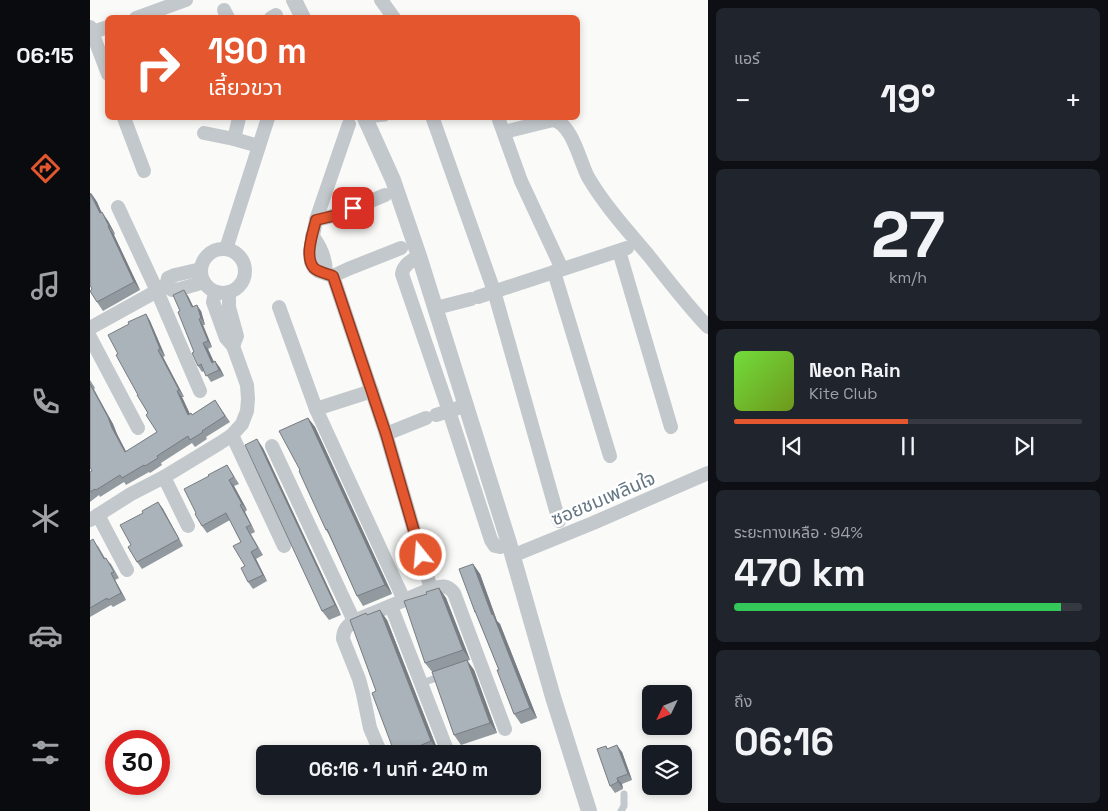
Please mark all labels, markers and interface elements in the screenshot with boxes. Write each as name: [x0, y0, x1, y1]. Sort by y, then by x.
text: 190 m: [208, 29, 307, 73]
icon: right: [125, 35, 190, 100]
text: 06:15: [16, 41, 74, 69]
text: แอร์: [734, 48, 760, 69]
text: เลี้ยวขวา: [208, 73, 283, 101]
text: 19°: [880, 75, 936, 123]
text: −: [734, 82, 751, 118]
text: +: [1065, 82, 1082, 118]
icon: directions: [28, 151, 63, 186]
pin: [332, 187, 374, 229]
text: 27: [871, 193, 945, 276]
icon: arrive: [339, 194, 367, 222]
text: km/h: [889, 267, 927, 288]
icon: music: [28, 268, 63, 303]
text: Neon Rain: [809, 358, 901, 383]
text: Kite Club: [809, 383, 878, 404]
icon: phone: [28, 384, 63, 419]
icon: previous: [778, 432, 806, 460]
icon: pause: [894, 432, 922, 460]
icon: next: [1010, 432, 1038, 460]
street label: ซอยชมเพลินใจ: [547, 465, 659, 532]
icon: climate: [28, 501, 63, 536]
text: ระยะทางเหลือ · 94%: [734, 522, 863, 543]
position arrow: [394, 528, 446, 580]
text: 470 km: [734, 549, 866, 597]
icon: car: [28, 618, 63, 653]
north arrow: [642, 685, 692, 735]
map controls: [642, 685, 692, 795]
text: ถึง: [734, 691, 752, 712]
text: 06:16: [734, 718, 834, 766]
speed limit sign: 30: [105, 730, 170, 795]
icon: filters: [28, 735, 63, 770]
button: layers: [642, 745, 692, 795]
text: 06:16 · 1 นาที · 240 m: [309, 757, 488, 782]

